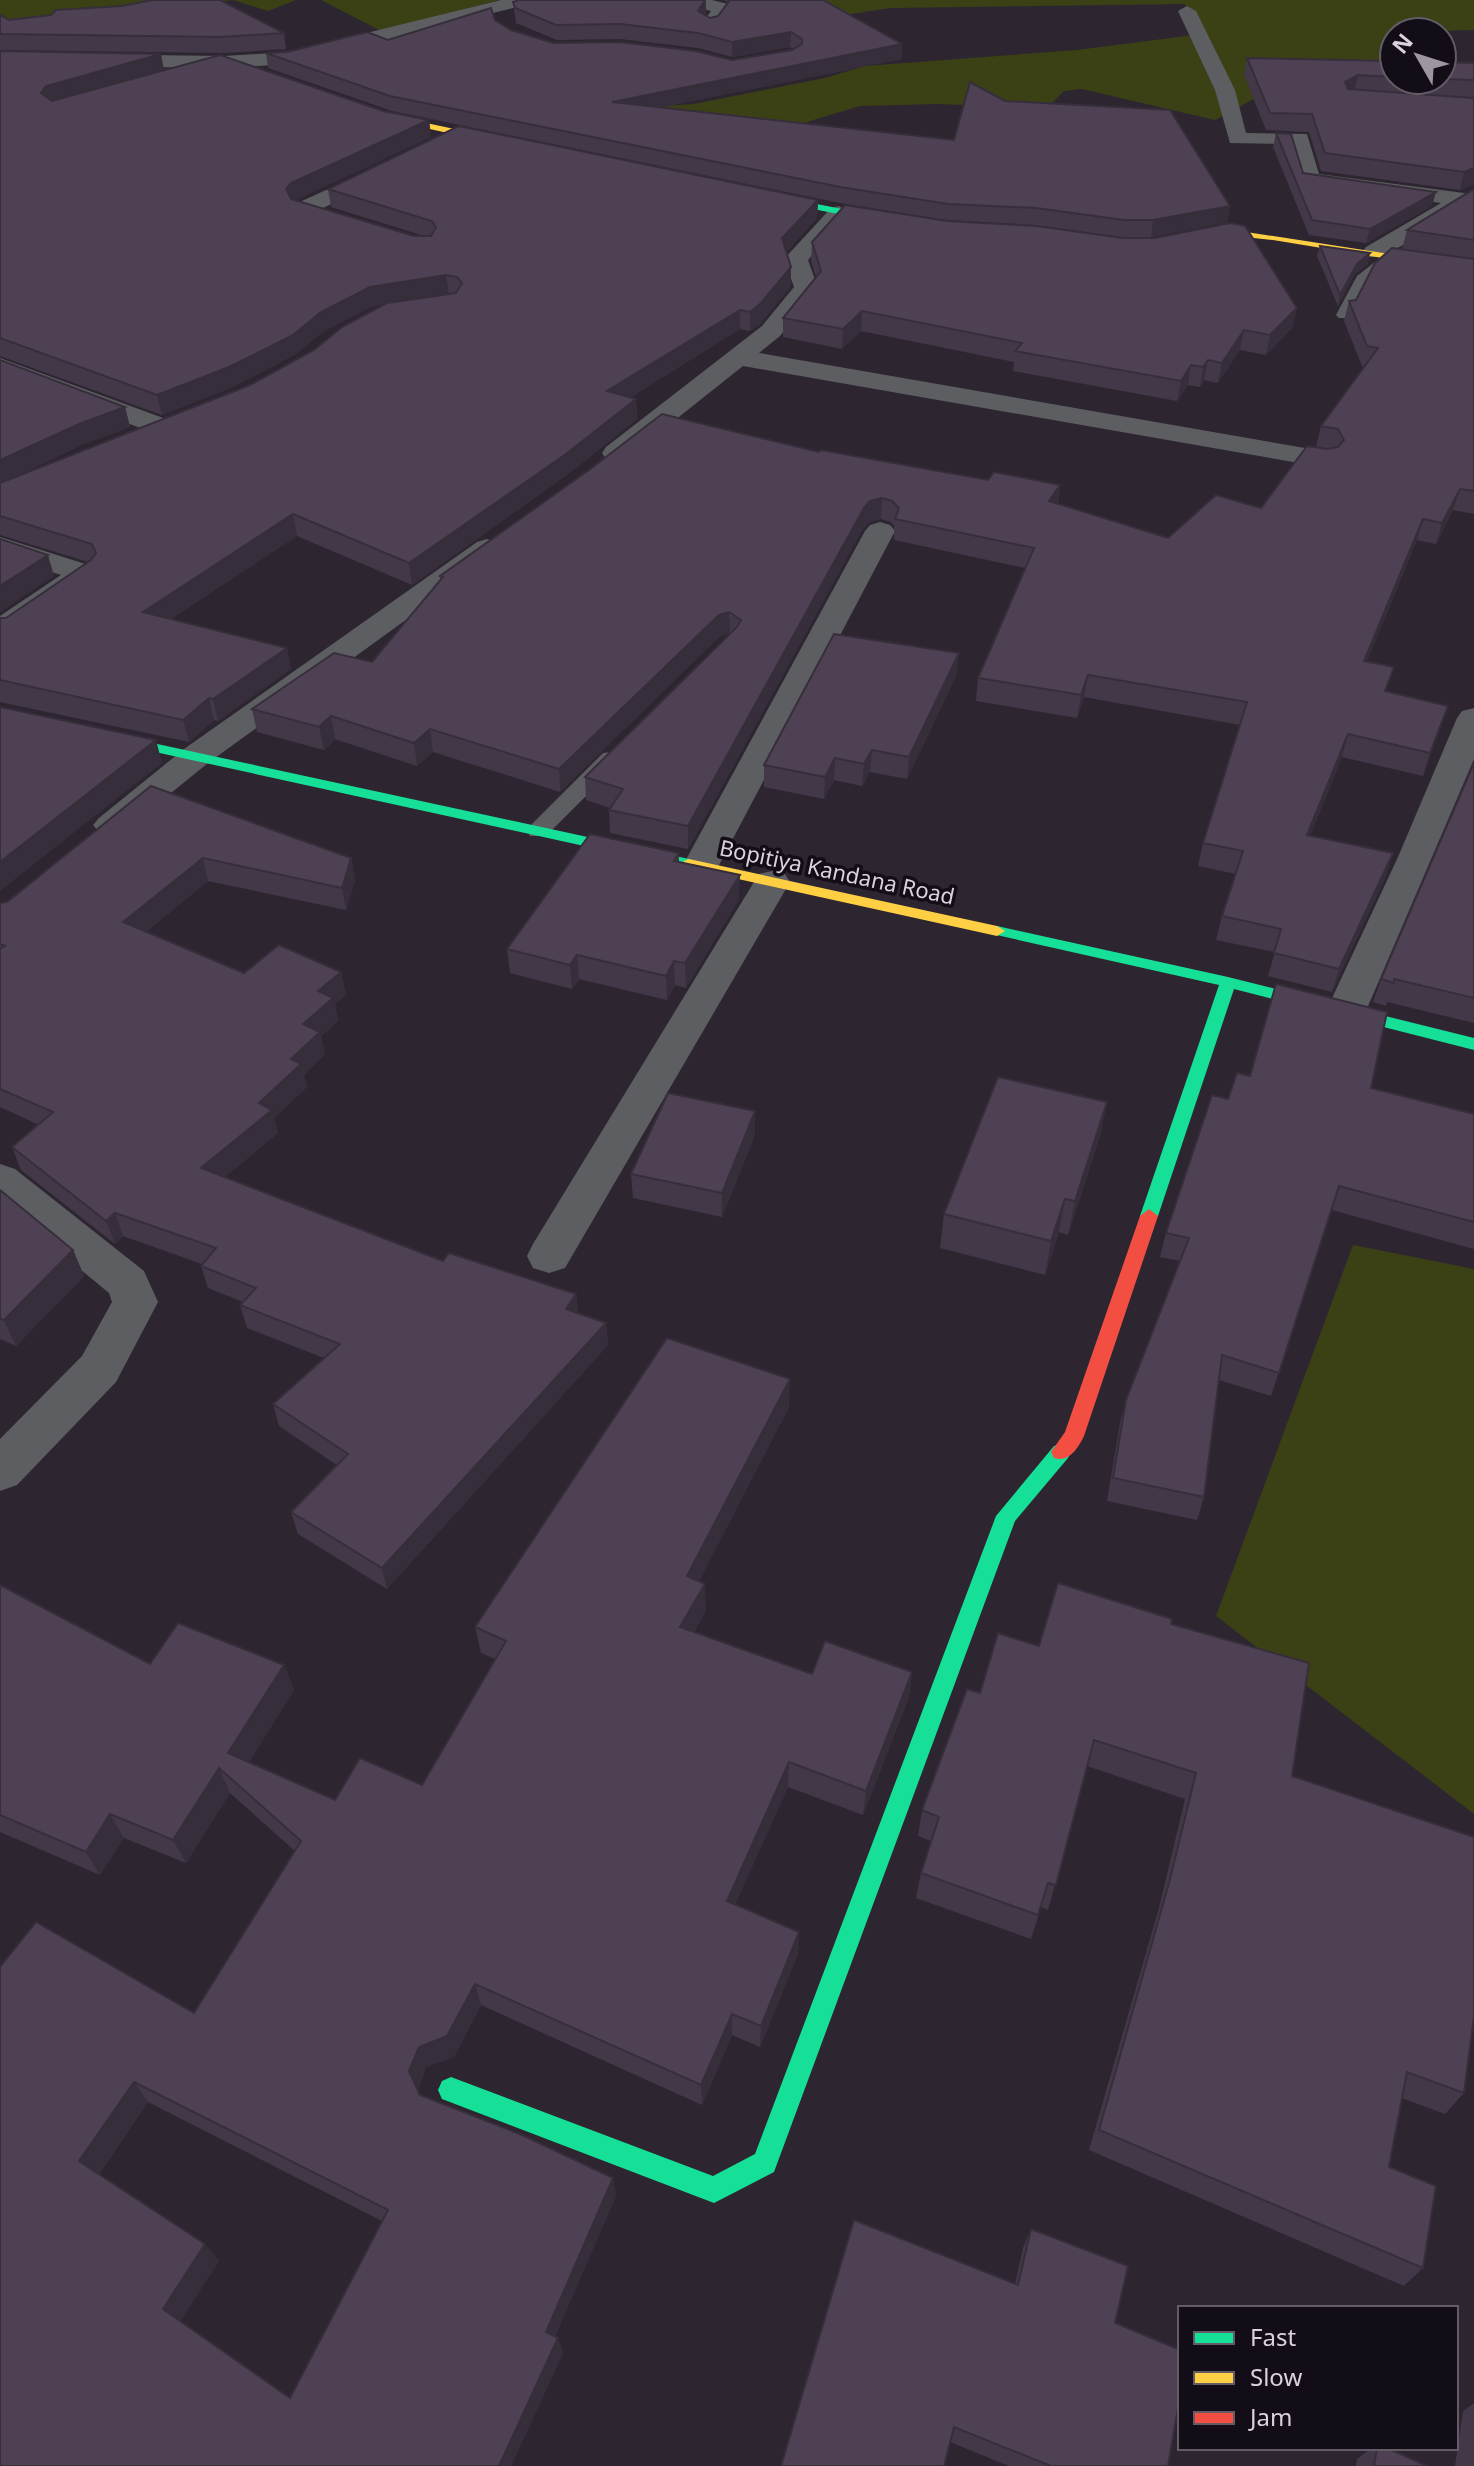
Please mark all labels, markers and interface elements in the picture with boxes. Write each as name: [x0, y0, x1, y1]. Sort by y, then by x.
north arrow: [1378, 16, 1458, 96]
text: N: [1384, 26, 1419, 59]
street label: Bopitiya Kandana Road: [717, 831, 958, 911]
legend: [1178, 2306, 1458, 2450]
text: Fast: [1250, 2320, 1296, 2353]
text: Slow: [1250, 2360, 1302, 2393]
text: Jam: [1248, 2400, 1292, 2433]

